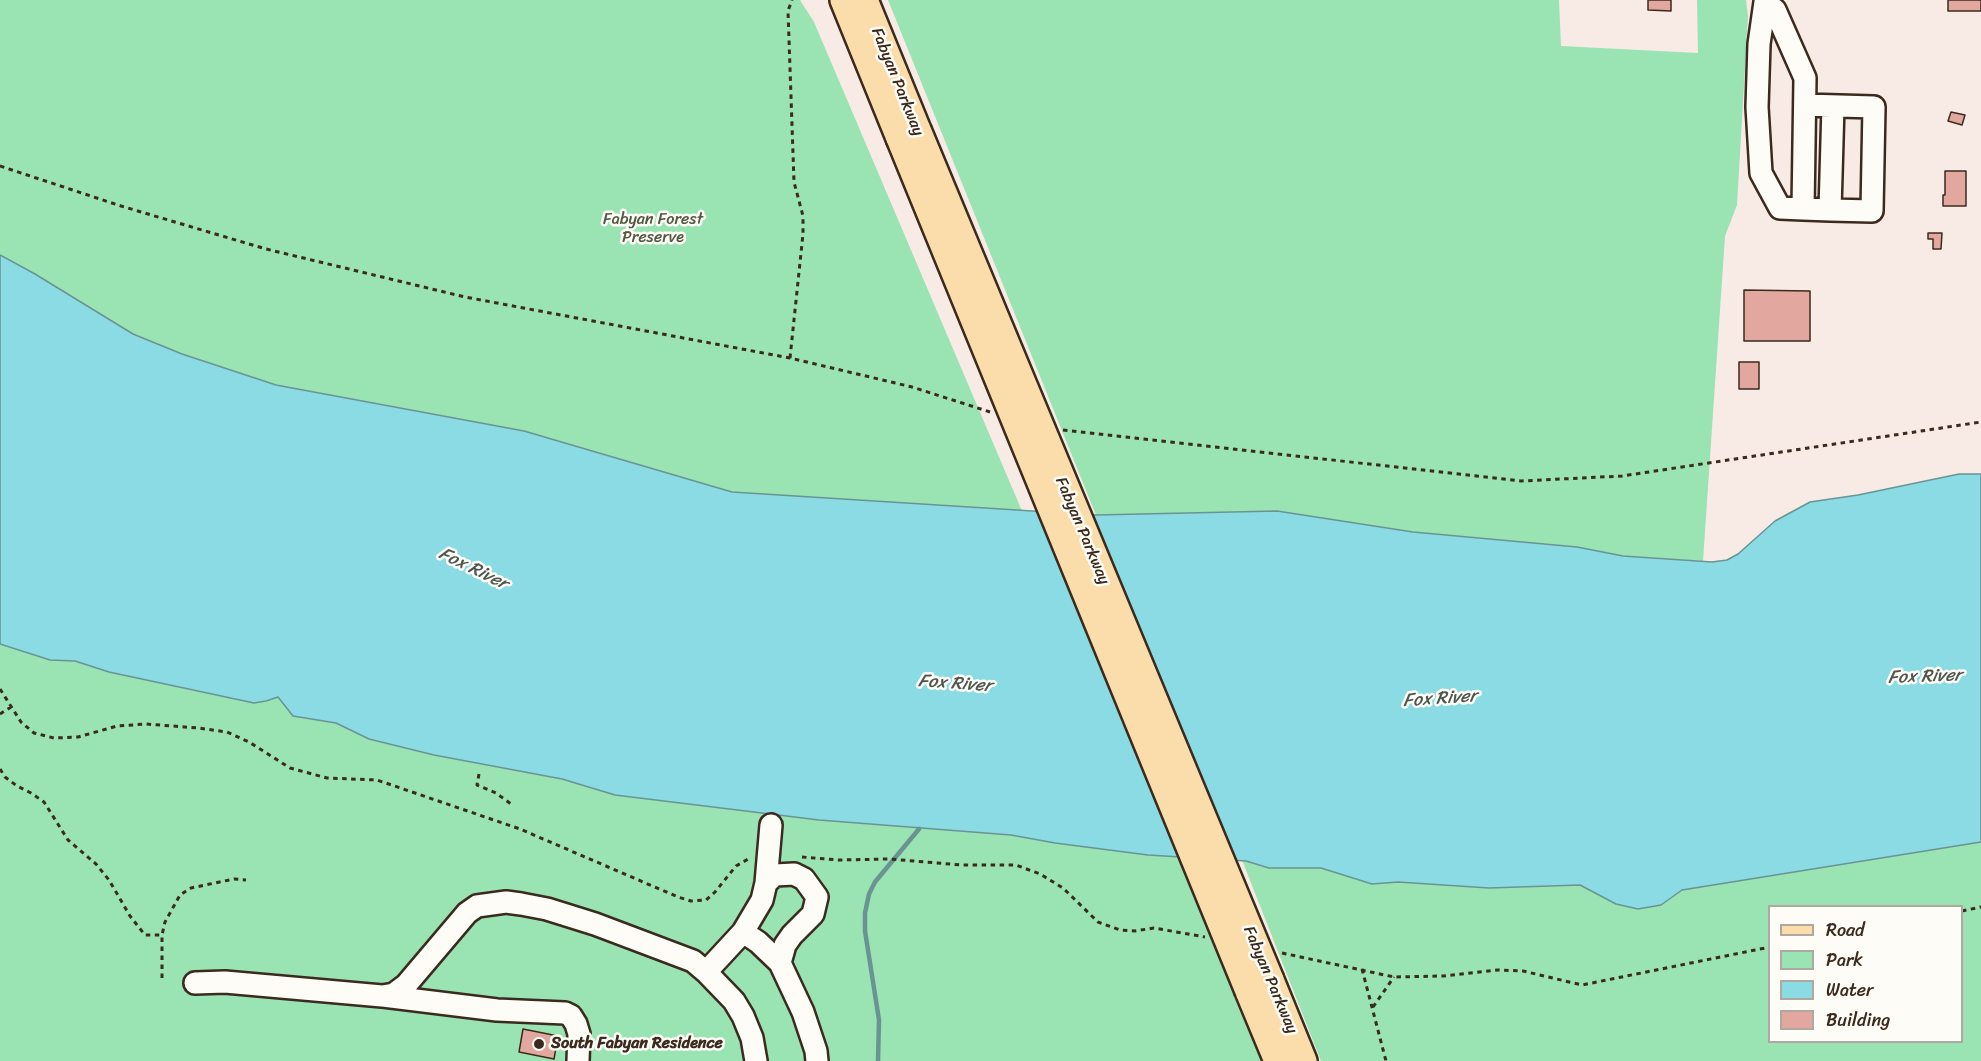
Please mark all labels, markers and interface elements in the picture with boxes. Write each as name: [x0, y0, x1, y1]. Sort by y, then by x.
street label: Fabyan Parkway: [867, 25, 927, 139]
park label: Fabyan Forest Preserve: [603, 210, 703, 248]
street label: Fabyan Parkway: [1051, 474, 1113, 588]
water label: Fox River: [435, 543, 511, 595]
water label: Fox River: [1888, 665, 1962, 689]
water label: Fox River: [917, 671, 993, 697]
water label: Fox River: [1402, 686, 1478, 712]
legend: [1768, 905, 1963, 1043]
text: Road: [1826, 914, 1865, 946]
street label: Fabyan Parkway: [1239, 923, 1301, 1037]
text: Park: [1826, 944, 1863, 976]
text: Water: [1826, 974, 1873, 1006]
text: Building: [1826, 1004, 1890, 1036]
place label: South Fabyan Residence: [551, 1034, 723, 1054]
marker: South Fabyan Residence: [532, 1037, 546, 1051]

